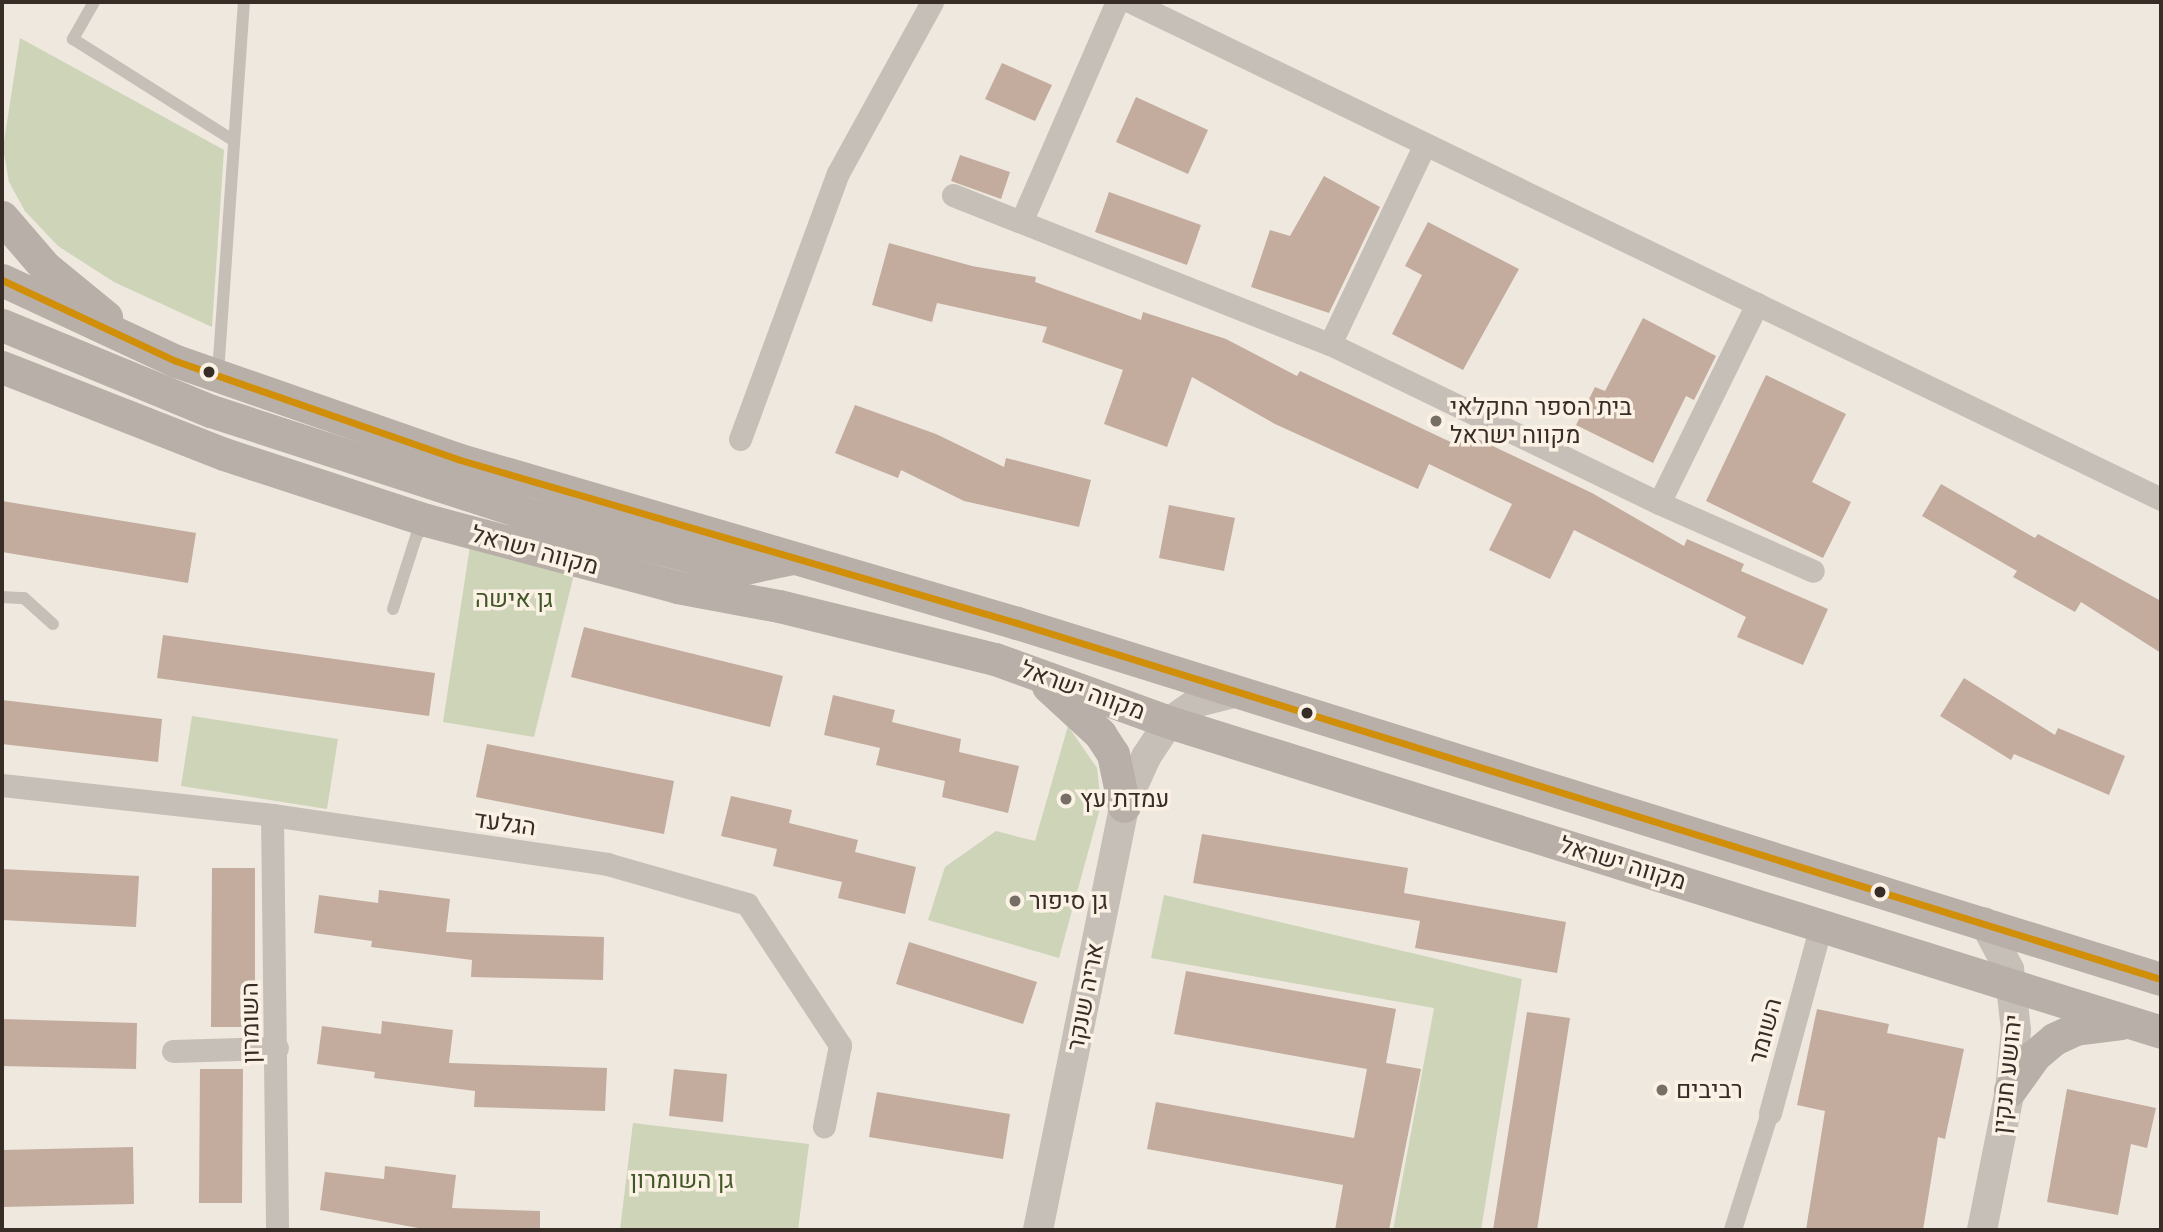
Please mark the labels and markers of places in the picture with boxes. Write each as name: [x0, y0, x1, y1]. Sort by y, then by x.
unlabelled marker: [202, 365, 216, 379]
place label: בית הספר החקלאי מקווה ישראל: [1450, 393, 1632, 449]
marker: בית הספר החקלאי מקווה ישראל: [1428, 413, 1444, 429]
unlabelled marker: [1300, 706, 1314, 720]
place label: עמדת עץ: [1080, 785, 1170, 813]
marker: עמדת עץ: [1058, 791, 1074, 807]
unlabelled marker: [1873, 885, 1887, 899]
place label: גן סיפור: [1029, 887, 1108, 915]
marker: גן סיפור: [1007, 893, 1023, 909]
place label: רביבים: [1676, 1076, 1743, 1104]
marker: רביבים: [1654, 1082, 1670, 1098]

